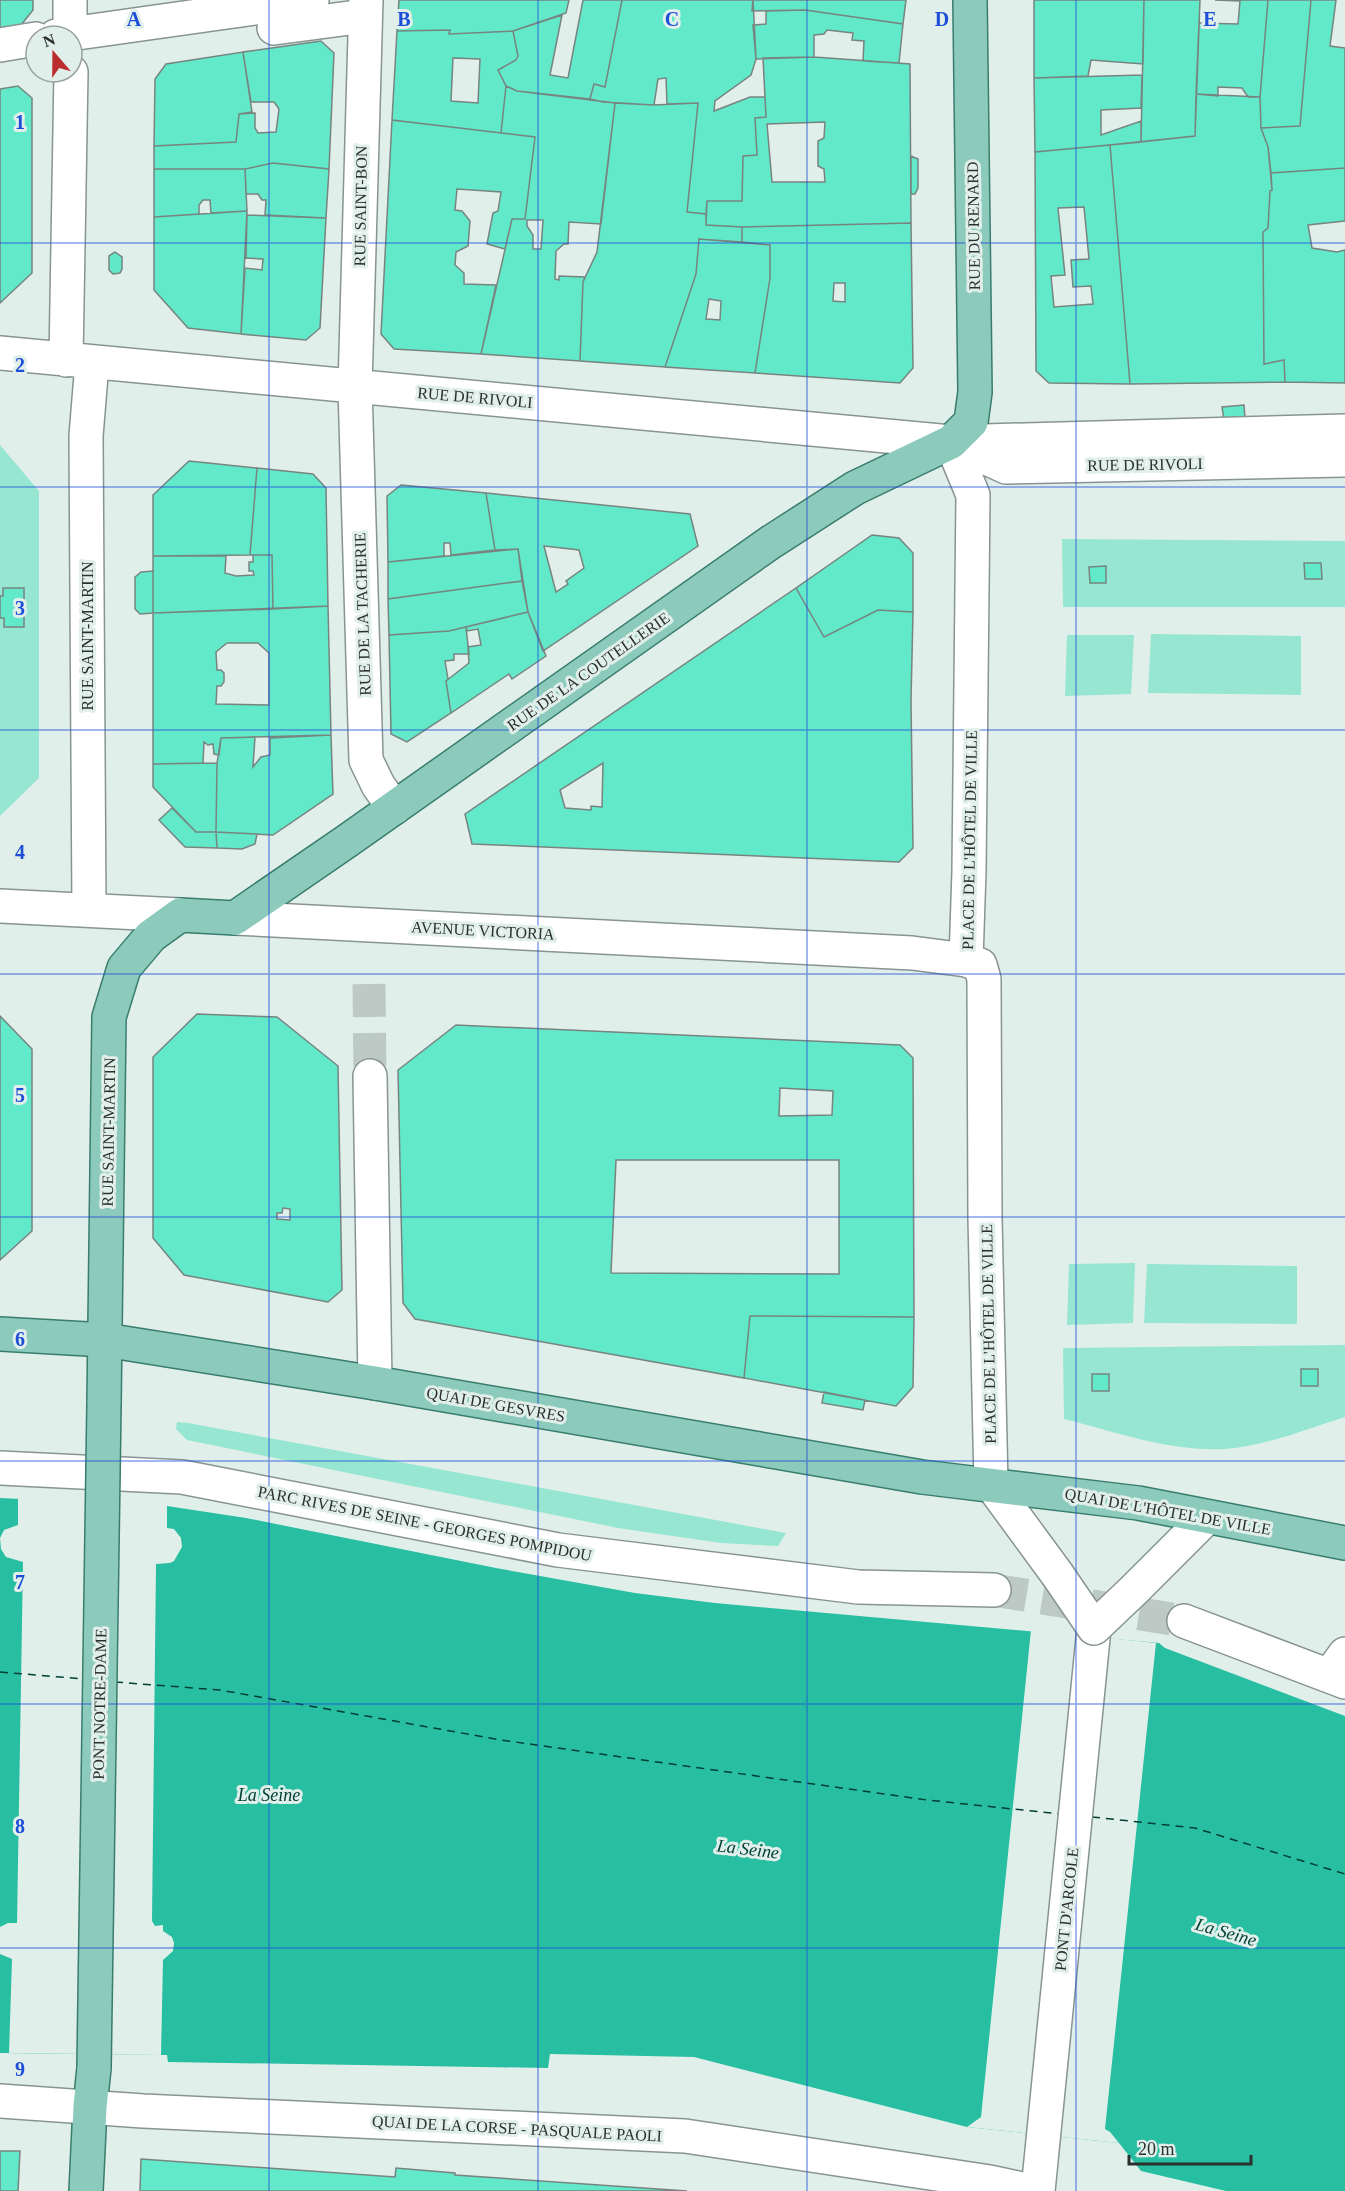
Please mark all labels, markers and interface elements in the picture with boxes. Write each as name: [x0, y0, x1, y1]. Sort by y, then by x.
text: A: [127, 8, 142, 30]
text: B: [397, 8, 411, 30]
text: C: [665, 8, 679, 30]
text: D: [935, 8, 949, 30]
text: E: [1203, 8, 1217, 30]
north arrow: [24, 24, 84, 84]
text: N: [41, 30, 58, 50]
text: 1: [15, 111, 25, 133]
street label: RUE SAINT-BON: [351, 145, 370, 267]
street label: RUE DU RENARD: [964, 161, 983, 291]
text: 2: [15, 354, 25, 376]
street label: RUE DE RIVOLI: [417, 384, 533, 411]
street label: RUE DE RIVOLI: [1087, 455, 1203, 474]
street label: RUE DE LA TACHERIE: [351, 532, 374, 696]
street label: RUE SAINT-MARTIN: [79, 561, 96, 711]
text: 3: [15, 597, 25, 619]
street label: RUE DE LA COUTELLERIE: [504, 609, 673, 734]
street label: PLACE DE L'HÔTEL DE VILLE: [958, 730, 980, 950]
text: 4: [15, 841, 25, 863]
street label: AVENUE VICTORIA: [411, 918, 556, 943]
street label: RUE SAINT-MARTIN: [99, 1057, 118, 1207]
text: 5: [15, 1084, 25, 1106]
street label: PLACE DE L'HÔTEL DE VILLE: [977, 1224, 999, 1444]
text: 6: [15, 1328, 25, 1350]
street label: QUAI DE GESVRES: [425, 1384, 567, 1425]
street label: PARC RIVES DE SEINE - GEORGES POMPIDOU: [256, 1483, 594, 1564]
street label: QUAI DE L'HÔTEL DE VILLE: [1063, 1484, 1273, 1538]
text: 7: [15, 1571, 25, 1593]
street label: PONT NOTRE-DAME: [90, 1628, 109, 1780]
water label: La Seine: [237, 1785, 300, 1805]
text: 8: [15, 1815, 25, 1837]
water label: La Seine: [715, 1835, 780, 1863]
street label: PONT D'ARCOLE: [1052, 1847, 1081, 1972]
water label: La Seine: [1192, 1913, 1259, 1950]
text: 9: [15, 2058, 25, 2080]
street label: QUAI DE LA CORSE - PASQUALE PAOLI: [372, 2112, 662, 2145]
scale bar: [1129, 2128, 1250, 2166]
text: 20 m: [1138, 2139, 1175, 2159]

